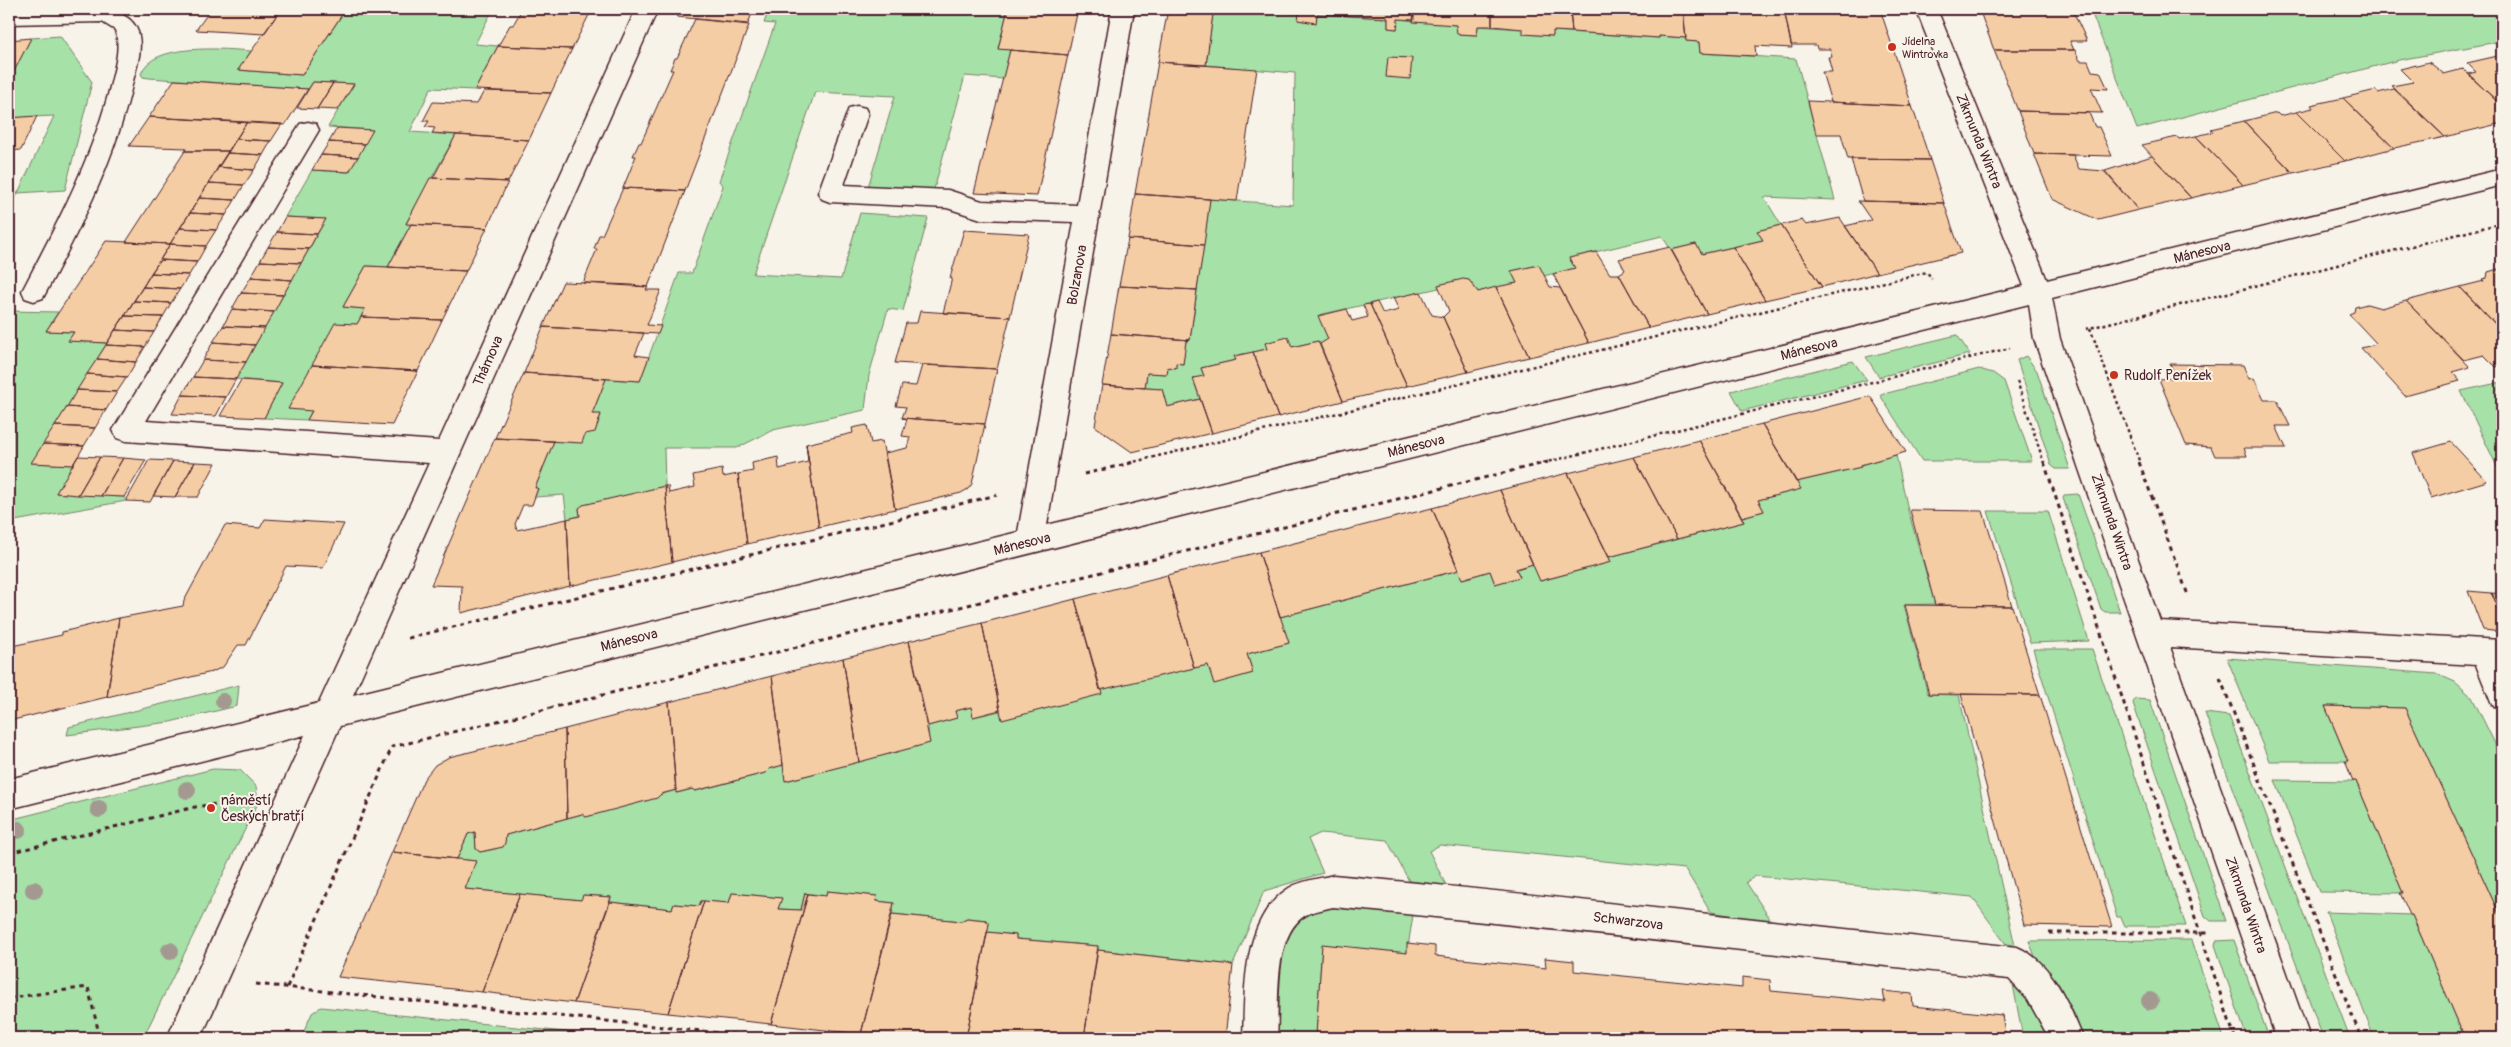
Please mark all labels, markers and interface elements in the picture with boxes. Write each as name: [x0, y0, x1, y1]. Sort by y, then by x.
place label: Jídelna Wintrovka: [1902, 35, 1948, 61]
marker: Jídelna Wintrovka: [1886, 41, 1898, 53]
street label: Zikmunda Wintra: [1952, 91, 2006, 191]
street label: Mánesova: [2172, 237, 2232, 267]
street label: Bolzanova: [1063, 244, 1091, 306]
street label: Thámova: [469, 333, 507, 389]
street label: Mánesova: [1779, 334, 1839, 364]
place label: Rudolf Penížek: [2124, 367, 2212, 384]
marker: Rudolf Penížek: [2108, 369, 2120, 381]
street label: Mánesova: [1386, 431, 1446, 461]
street label: Zikmunda Wintra: [2088, 472, 2136, 572]
street label: Mánesova: [992, 529, 1052, 559]
street label: Mánesova: [599, 625, 659, 655]
place label: náměstí Českých bratří: [221, 792, 305, 825]
marker: náměstí Českých bratří: [205, 802, 217, 814]
street label: Zikmunda Wintra: [2222, 855, 2270, 955]
street label: Schwarzova: [1592, 908, 1664, 934]

